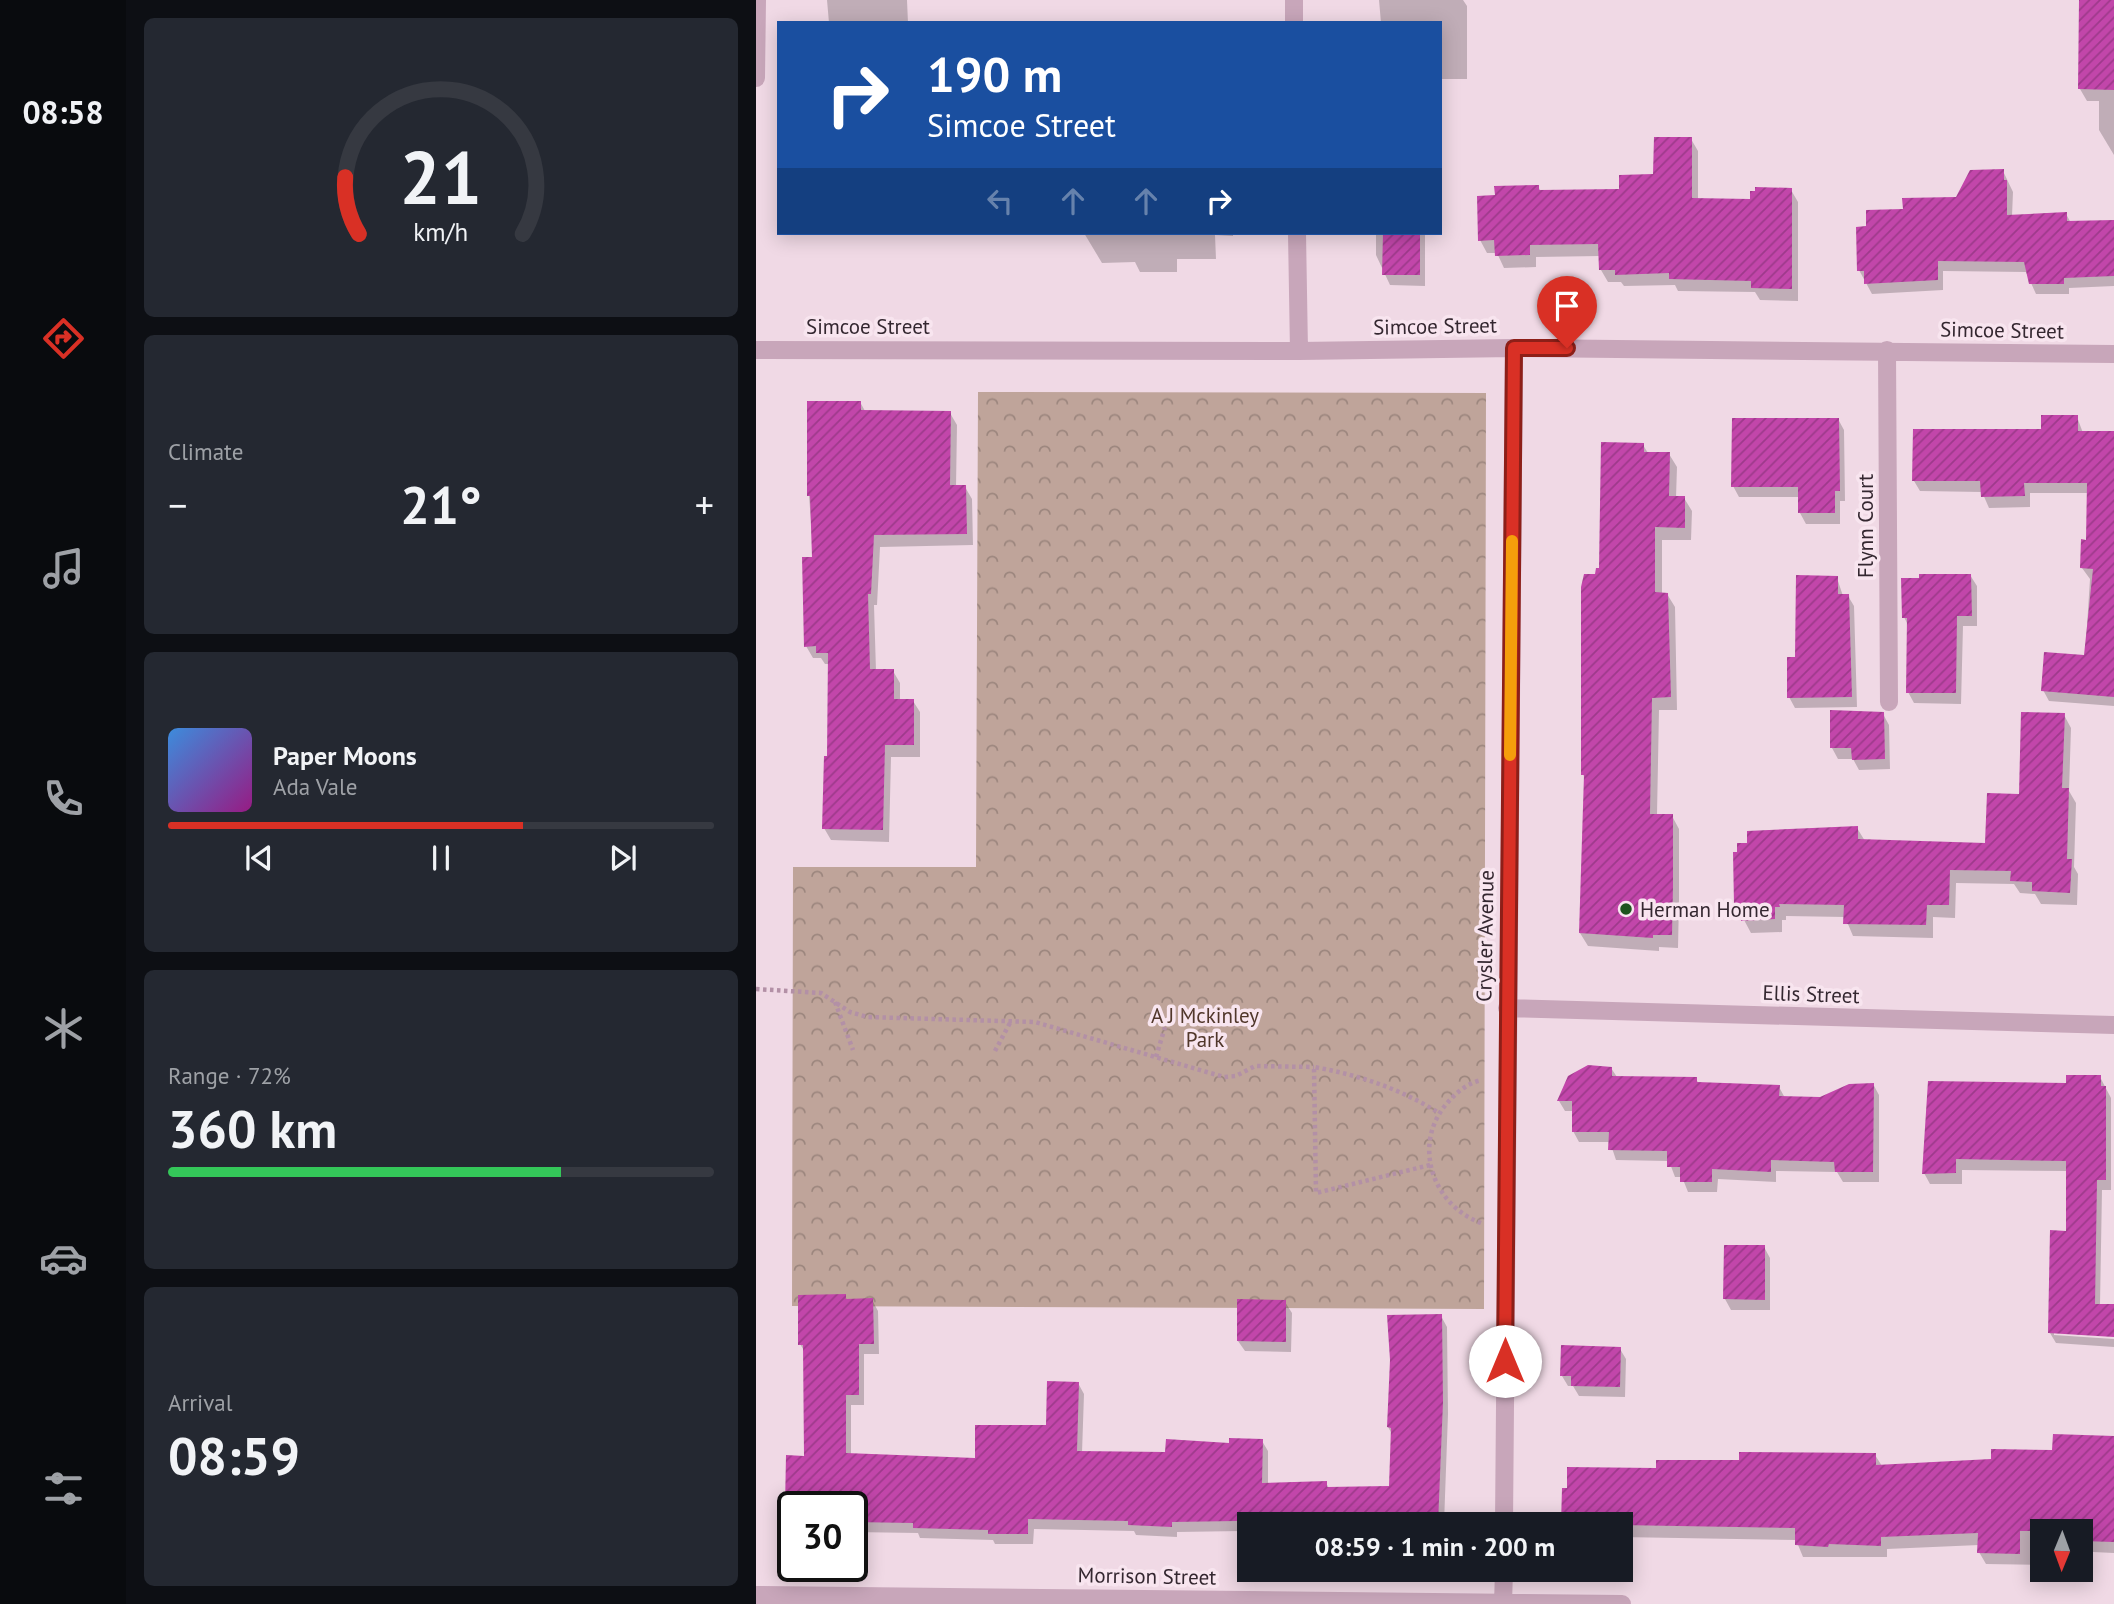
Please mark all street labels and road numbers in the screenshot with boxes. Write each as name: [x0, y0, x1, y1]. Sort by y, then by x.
street label: Simcoe Street: [1373, 311, 1497, 341]
street label: Simcoe Street: [806, 313, 930, 340]
street label: Simcoe Street: [1940, 315, 2064, 345]
street label: Flynn Court: [1852, 474, 1879, 578]
street label: Crysler Avenue: [1470, 870, 1500, 1002]
street label: Ellis Street: [1762, 979, 1860, 1009]
street label: Morrison Street: [1077, 1561, 1217, 1591]

